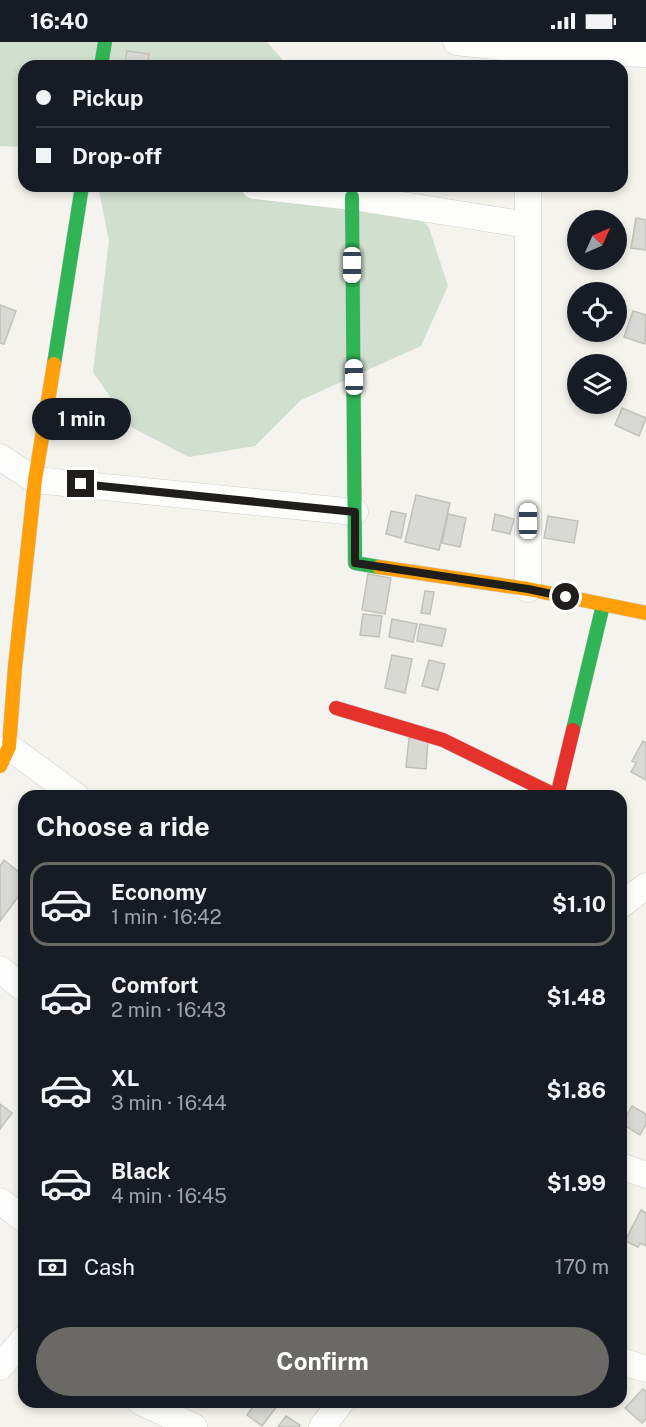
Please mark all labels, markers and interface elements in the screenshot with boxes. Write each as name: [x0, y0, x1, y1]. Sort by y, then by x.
text: 16:40: [30, 8, 88, 34]
text: Pickup: [72, 85, 143, 111]
text: Drop-off: [72, 143, 162, 169]
north arrow: [567, 210, 627, 270]
map controls: [567, 210, 627, 414]
car: [343, 247, 361, 283]
button: locate: [567, 282, 627, 342]
button: layers: [567, 354, 627, 414]
car: [345, 359, 363, 395]
callout: 1 min: [32, 397, 130, 439]
text: 1 min: [57, 407, 106, 431]
route end: [67, 470, 94, 497]
car: [519, 503, 537, 539]
route start: [552, 583, 579, 610]
text: Choose a ride: [36, 810, 210, 842]
icon: car: [39, 877, 93, 931]
text: Economy: [111, 879, 207, 905]
text: $1.10: [552, 891, 606, 917]
text: 1 min · 16:42: [111, 905, 222, 929]
icon: car: [39, 970, 93, 1024]
text: Comfort: [111, 972, 198, 998]
text: $1.48: [547, 984, 606, 1010]
text: 2 min · 16:43: [111, 998, 226, 1022]
icon: car: [39, 1063, 93, 1117]
text: XL: [111, 1065, 139, 1091]
text: $1.86: [546, 1077, 606, 1103]
text: 3 min · 16:44: [111, 1091, 227, 1115]
icon: car: [39, 1156, 93, 1210]
text: Black: [111, 1158, 170, 1184]
text: $1.99: [547, 1170, 606, 1196]
text: 4 min · 16:45: [111, 1184, 227, 1208]
icon: cash: [36, 1251, 69, 1284]
text: Cash: [84, 1254, 135, 1280]
text: 170 m: [555, 1255, 609, 1279]
button: Confirm: [36, 1327, 609, 1396]

